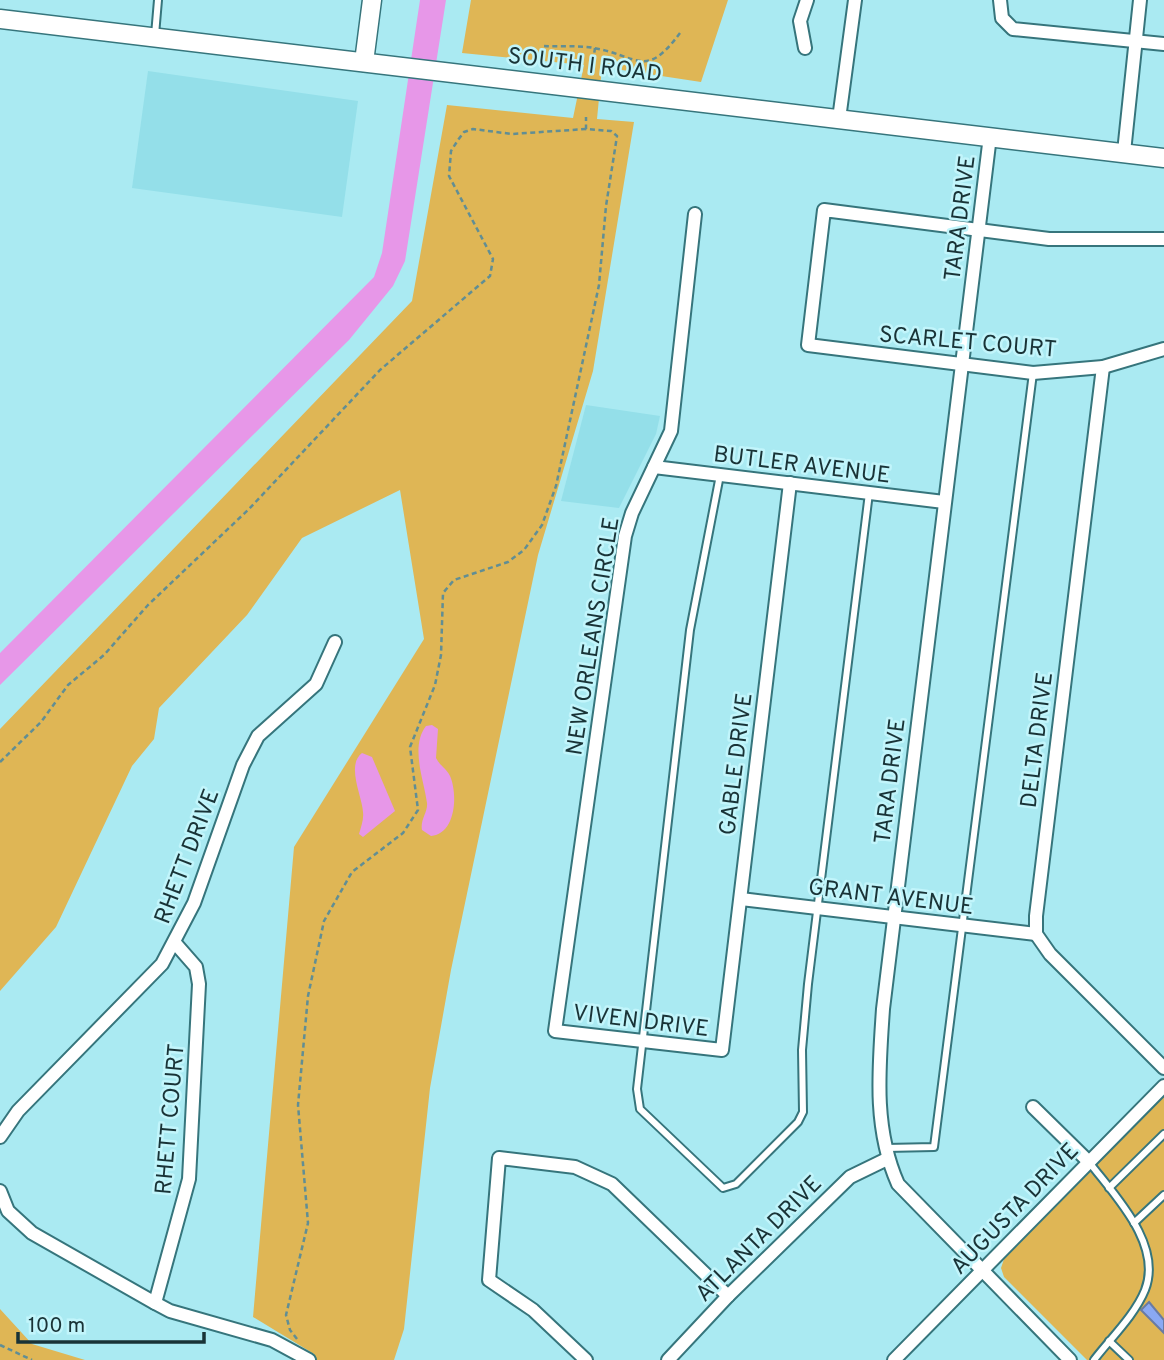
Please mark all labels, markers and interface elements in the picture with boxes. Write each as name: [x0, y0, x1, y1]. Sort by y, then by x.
street label: SOUTH I ROAD: [506, 43, 663, 90]
street label: TARA DRIVE: [939, 154, 984, 283]
street label: SCARLET COURT: [878, 321, 1058, 366]
street label: BUTLER AVENUE: [712, 441, 892, 492]
street label: NEW ORLEANS CIRCLE: [561, 515, 628, 758]
street label: DELTA DRIVE: [1016, 671, 1061, 810]
street label: GABLE DRIVE: [714, 691, 761, 837]
street label: TARA DRIVE: [869, 717, 914, 846]
street label: RHETT DRIVE: [149, 785, 227, 928]
street label: GRANT AVENUE: [806, 874, 975, 923]
street label: VIVEN DRIVE: [571, 1000, 710, 1045]
street label: RHETT COURT: [150, 1042, 193, 1196]
street label: AUGUSTA DRIVE: [946, 1138, 1086, 1282]
street label: ATLANTA DRIVE: [690, 1170, 829, 1309]
scale bar: [18, 1300, 203, 1344]
text: 100 m: [28, 1313, 85, 1340]

